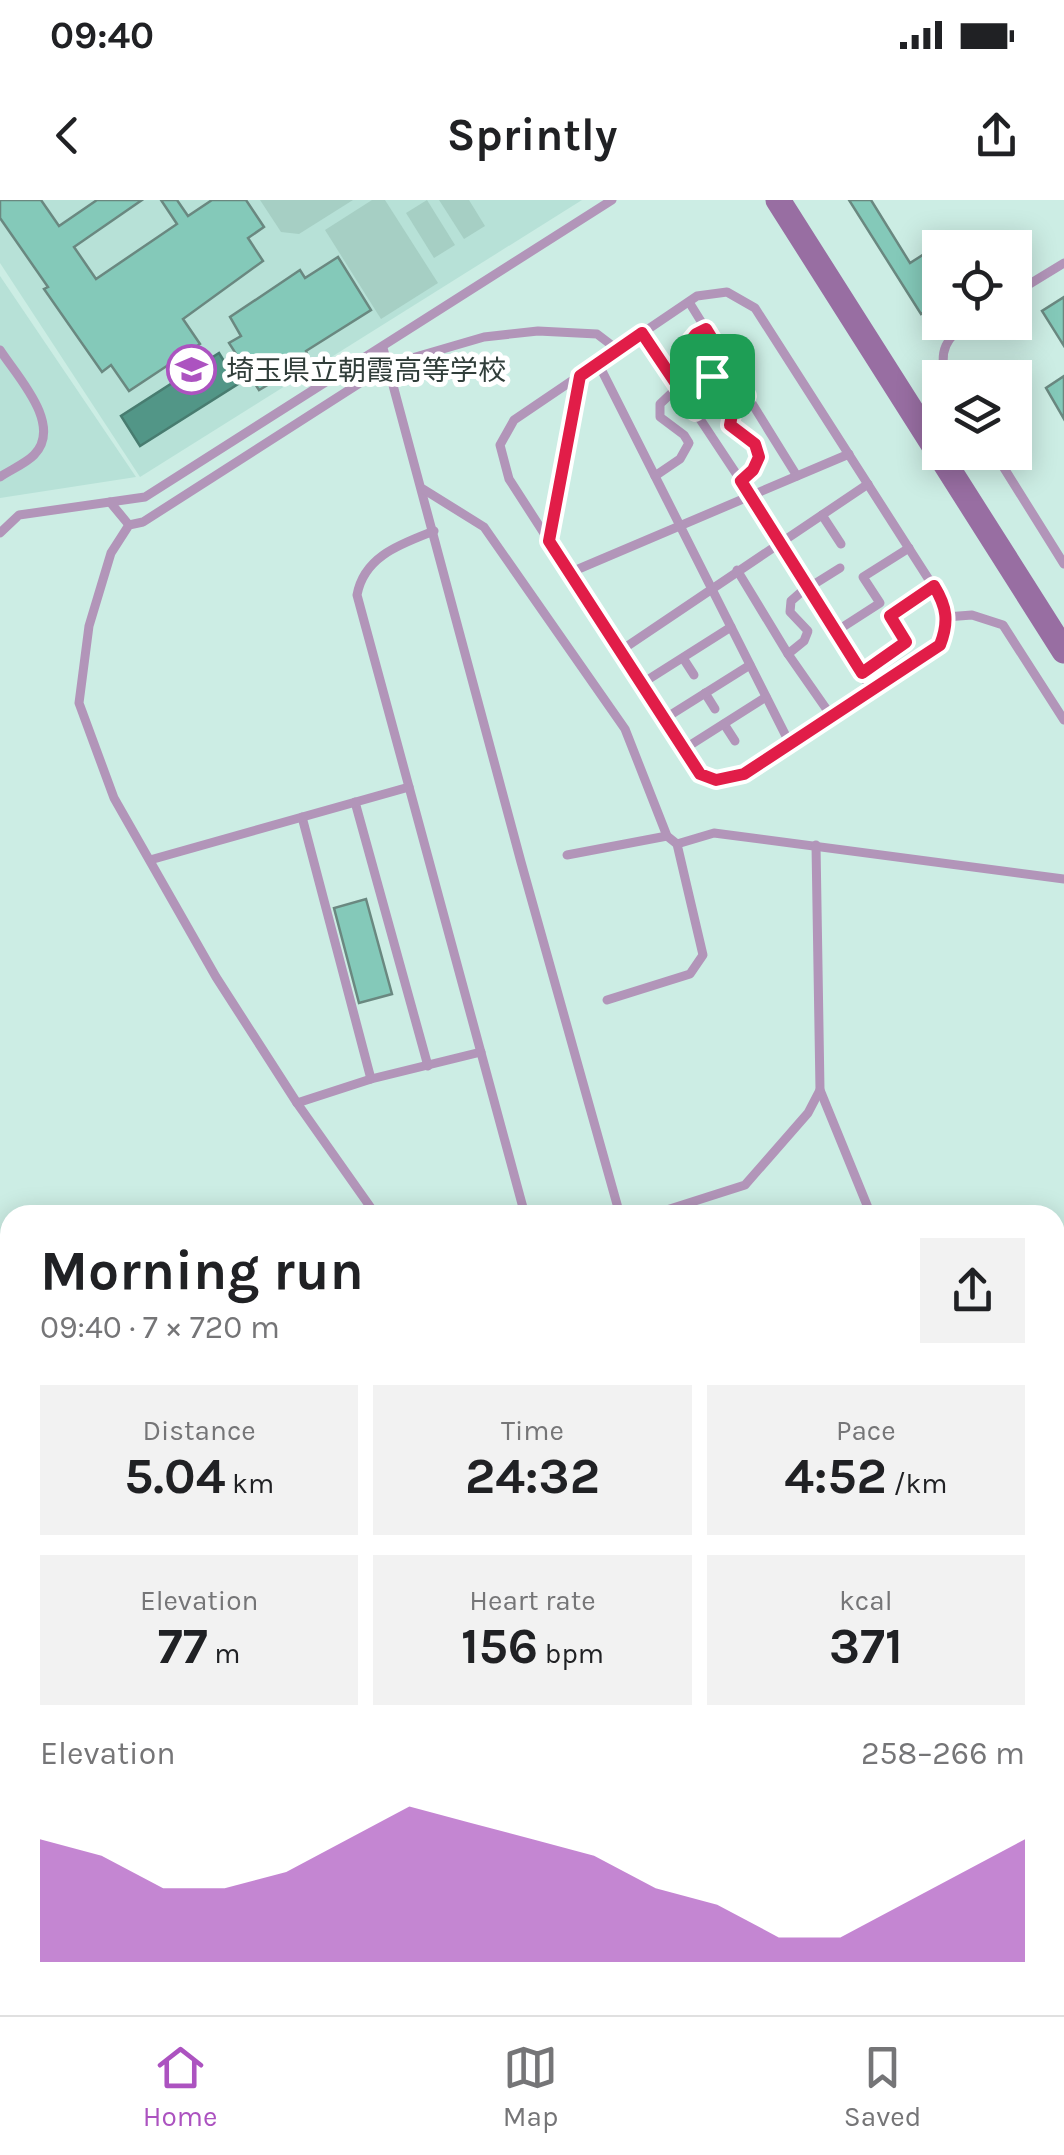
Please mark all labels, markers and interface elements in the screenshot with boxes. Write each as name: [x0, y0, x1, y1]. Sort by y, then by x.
text: 09:40: [50, 13, 154, 58]
icon: back: [40, 108, 95, 163]
icon: share: [969, 108, 1024, 163]
text: Sprintly: [447, 109, 617, 161]
map controls: [922, 230, 1032, 470]
button: locate: [922, 230, 1032, 340]
pin: [670, 334, 755, 419]
school or university icon: 埼玉県立朝霞高等学校: [165, 344, 217, 396]
icon: arrive: [685, 349, 740, 404]
place label: 埼玉県立朝霞高等学校: [226, 354, 506, 387]
button: layers: [922, 360, 1032, 470]
button: share: [920, 1238, 1025, 1343]
text: Morning run: [40, 1239, 364, 1303]
text: 09:40 · 7 × 720 m: [40, 1309, 280, 1346]
text: Distance: [143, 1414, 256, 1447]
text: Time: [501, 1414, 564, 1447]
text: Pace: [836, 1414, 896, 1447]
text: 5.04: [124, 1447, 225, 1506]
text: 24:32: [465, 1447, 600, 1506]
text: 4:52: [784, 1447, 887, 1506]
text: km: [225, 1467, 274, 1500]
text: /km: [887, 1467, 947, 1500]
text: Elevation: [140, 1584, 258, 1617]
text: Heart rate: [469, 1584, 596, 1617]
text: kcal: [839, 1584, 893, 1617]
text: 77: [158, 1617, 208, 1676]
text: 156: [461, 1617, 538, 1676]
text: 371: [829, 1617, 903, 1676]
text: m: [208, 1637, 240, 1670]
text: bpm: [538, 1637, 604, 1670]
text: Elevation: [40, 1735, 175, 1772]
text: 258–266 m: [861, 1735, 1025, 1772]
tab: Home: [143, 2040, 217, 2133]
tab: Map: [503, 2040, 558, 2133]
tab: Saved: [844, 2040, 921, 2133]

